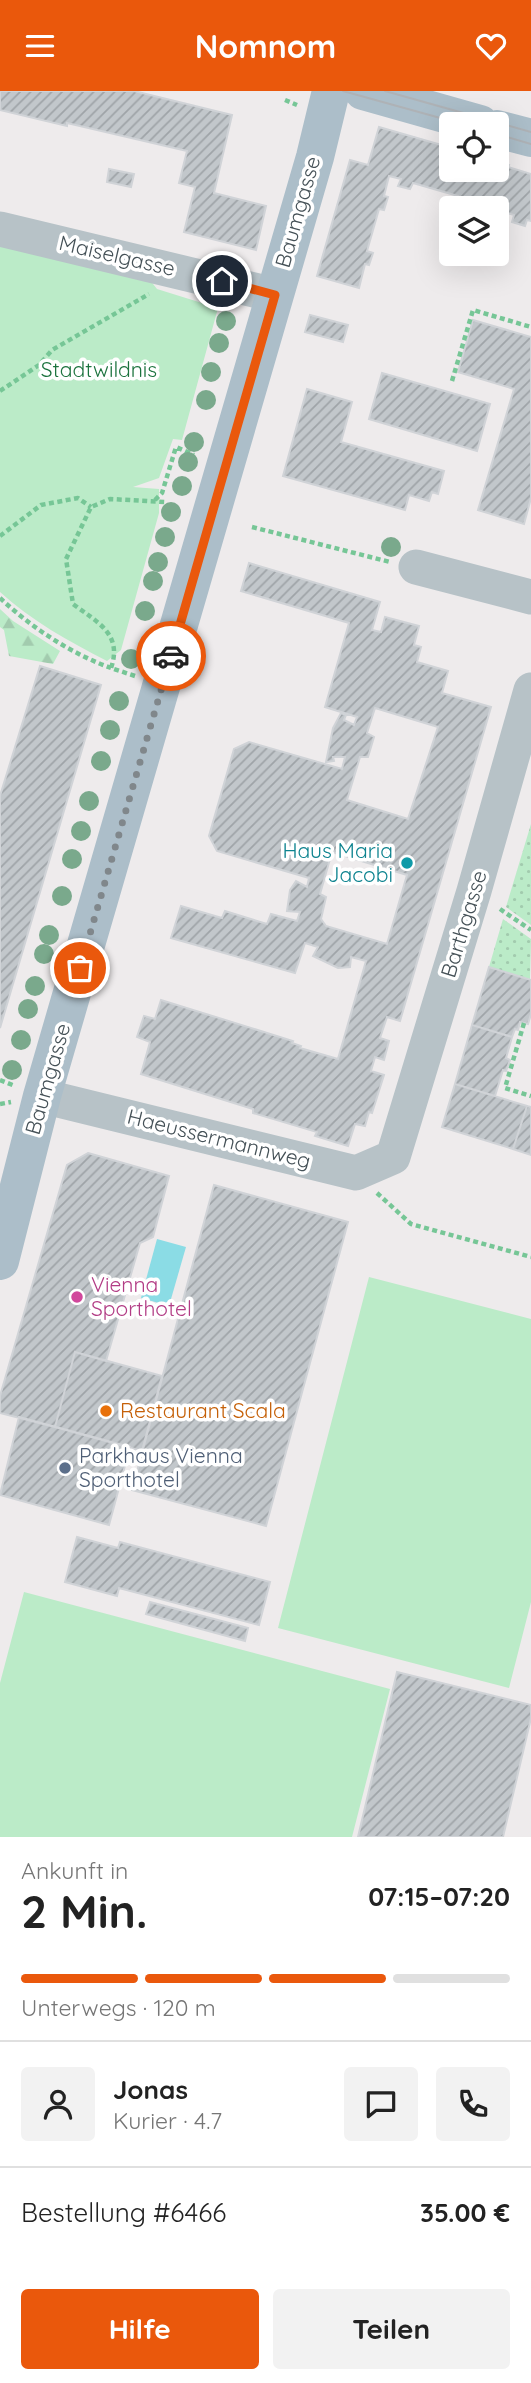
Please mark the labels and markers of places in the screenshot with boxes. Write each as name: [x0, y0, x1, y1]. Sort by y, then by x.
pin: [192, 251, 252, 311]
place label: Haus Maria Jacobi: [282, 837, 393, 887]
marker: Haus Maria Jacobi: [399, 855, 415, 871]
pin: [50, 938, 110, 998]
place label: Vienna Sporthotel: [91, 1271, 192, 1321]
marker: Vienna Sporthotel: [69, 1289, 85, 1305]
place label: Restaurant Scala: [120, 1397, 286, 1423]
marker: Restaurant Scala: [98, 1403, 114, 1419]
place label: Parkhaus Vienna Sporthotel: [79, 1442, 243, 1492]
marker: Parkhaus Vienna Sporthotel: [57, 1460, 73, 1476]

